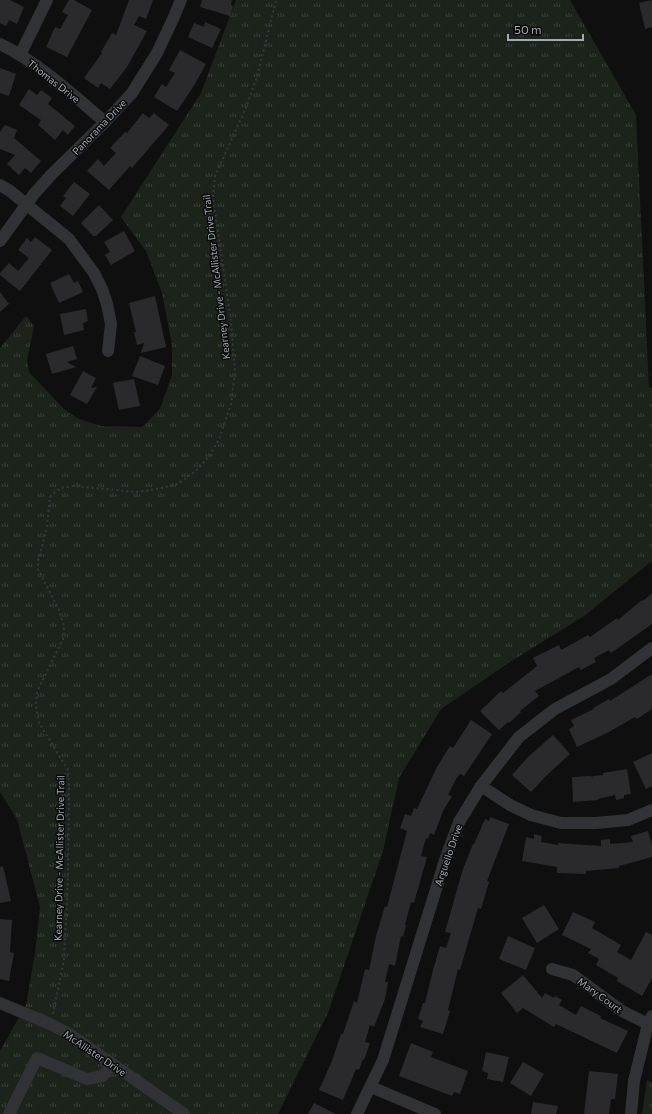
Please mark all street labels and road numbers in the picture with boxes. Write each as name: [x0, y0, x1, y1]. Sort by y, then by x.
street label: Thomas Drive: [26, 57, 82, 105]
street label: Panorama Drive: [70, 97, 128, 157]
street label: Kearney Drive - McAllister Drive Trail: [200, 194, 232, 360]
street label: Kearney Drive - McAllister Drive Trail: [52, 775, 66, 941]
street label: Arguello Drive: [432, 823, 464, 887]
street label: Mary Court: [575, 975, 625, 1015]
street label: McAllister Drive: [61, 1028, 129, 1078]

